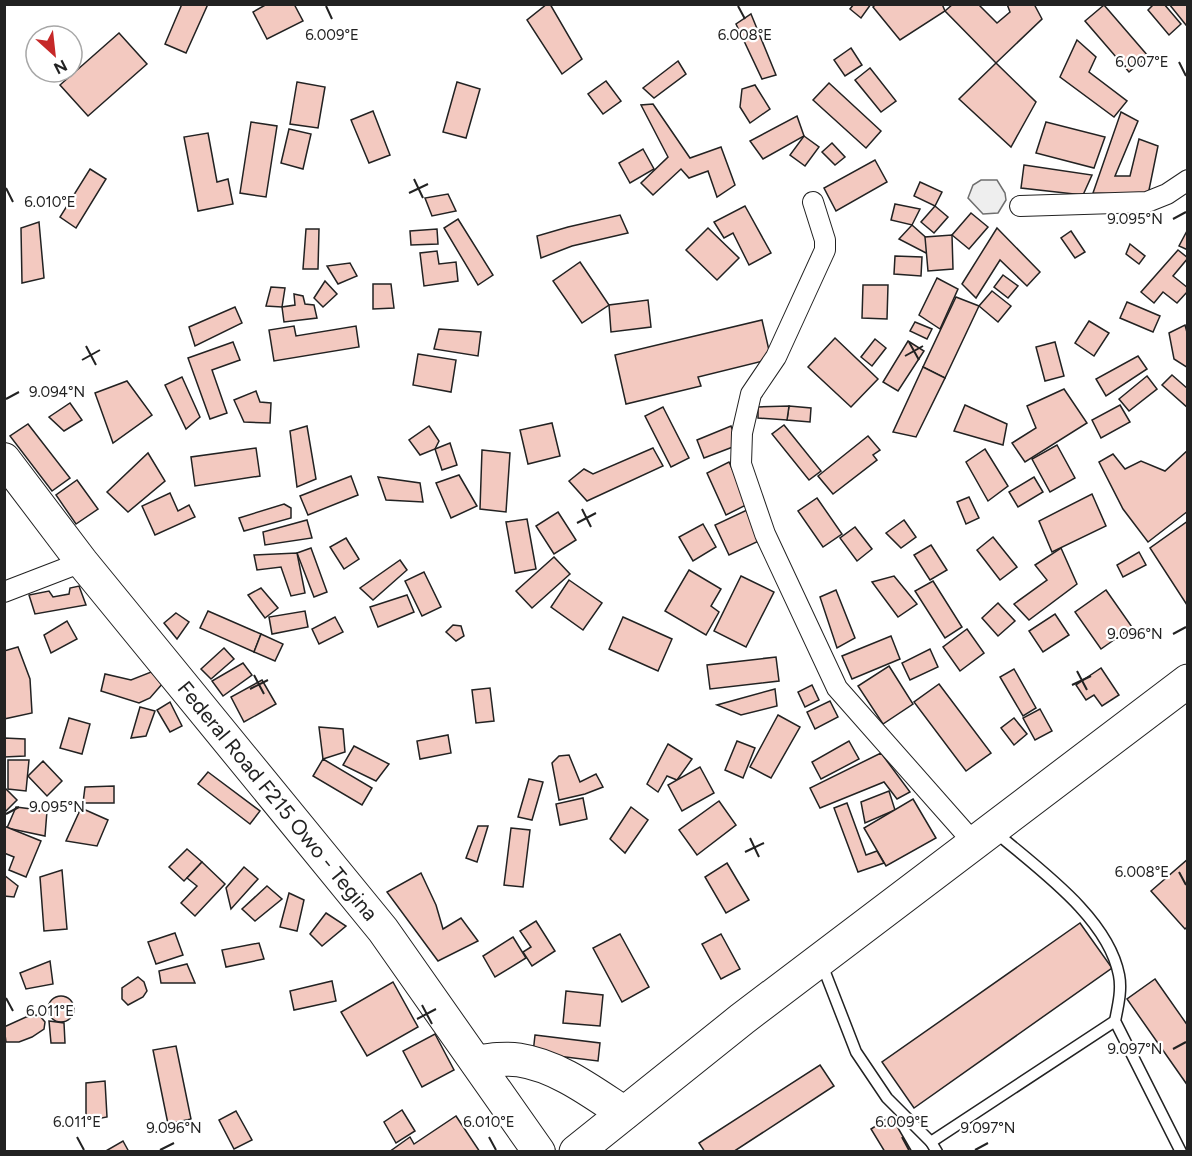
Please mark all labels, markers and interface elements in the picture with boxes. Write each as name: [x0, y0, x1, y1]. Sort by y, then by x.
north arrow: [24, 24, 84, 84]
text: 6.009°E: [305, 26, 359, 44]
text: 6.008°E: [718, 26, 772, 44]
text: 6.007°E: [1115, 53, 1169, 71]
text: N: [51, 56, 70, 78]
text: 6.010°E: [24, 193, 76, 211]
text: 9.095°N: [1107, 210, 1163, 228]
text: 9.094°N: [29, 383, 85, 401]
text: 9.096°N: [1107, 625, 1163, 643]
street label: Federal Road F215 Owo - Tegina: [173, 676, 383, 926]
text: 9.095°N: [29, 798, 85, 816]
text: 6.008°E: [1115, 863, 1169, 881]
text: 6.011°E: [26, 1002, 74, 1020]
text: 9.097°N: [1108, 1040, 1162, 1058]
text: 6.011°E: [53, 1113, 101, 1131]
text: 6.010°E: [463, 1113, 515, 1131]
text: 6.009°E: [875, 1113, 929, 1131]
text: 9.096°N: [146, 1119, 202, 1137]
text: 9.097°N: [961, 1119, 1015, 1137]

